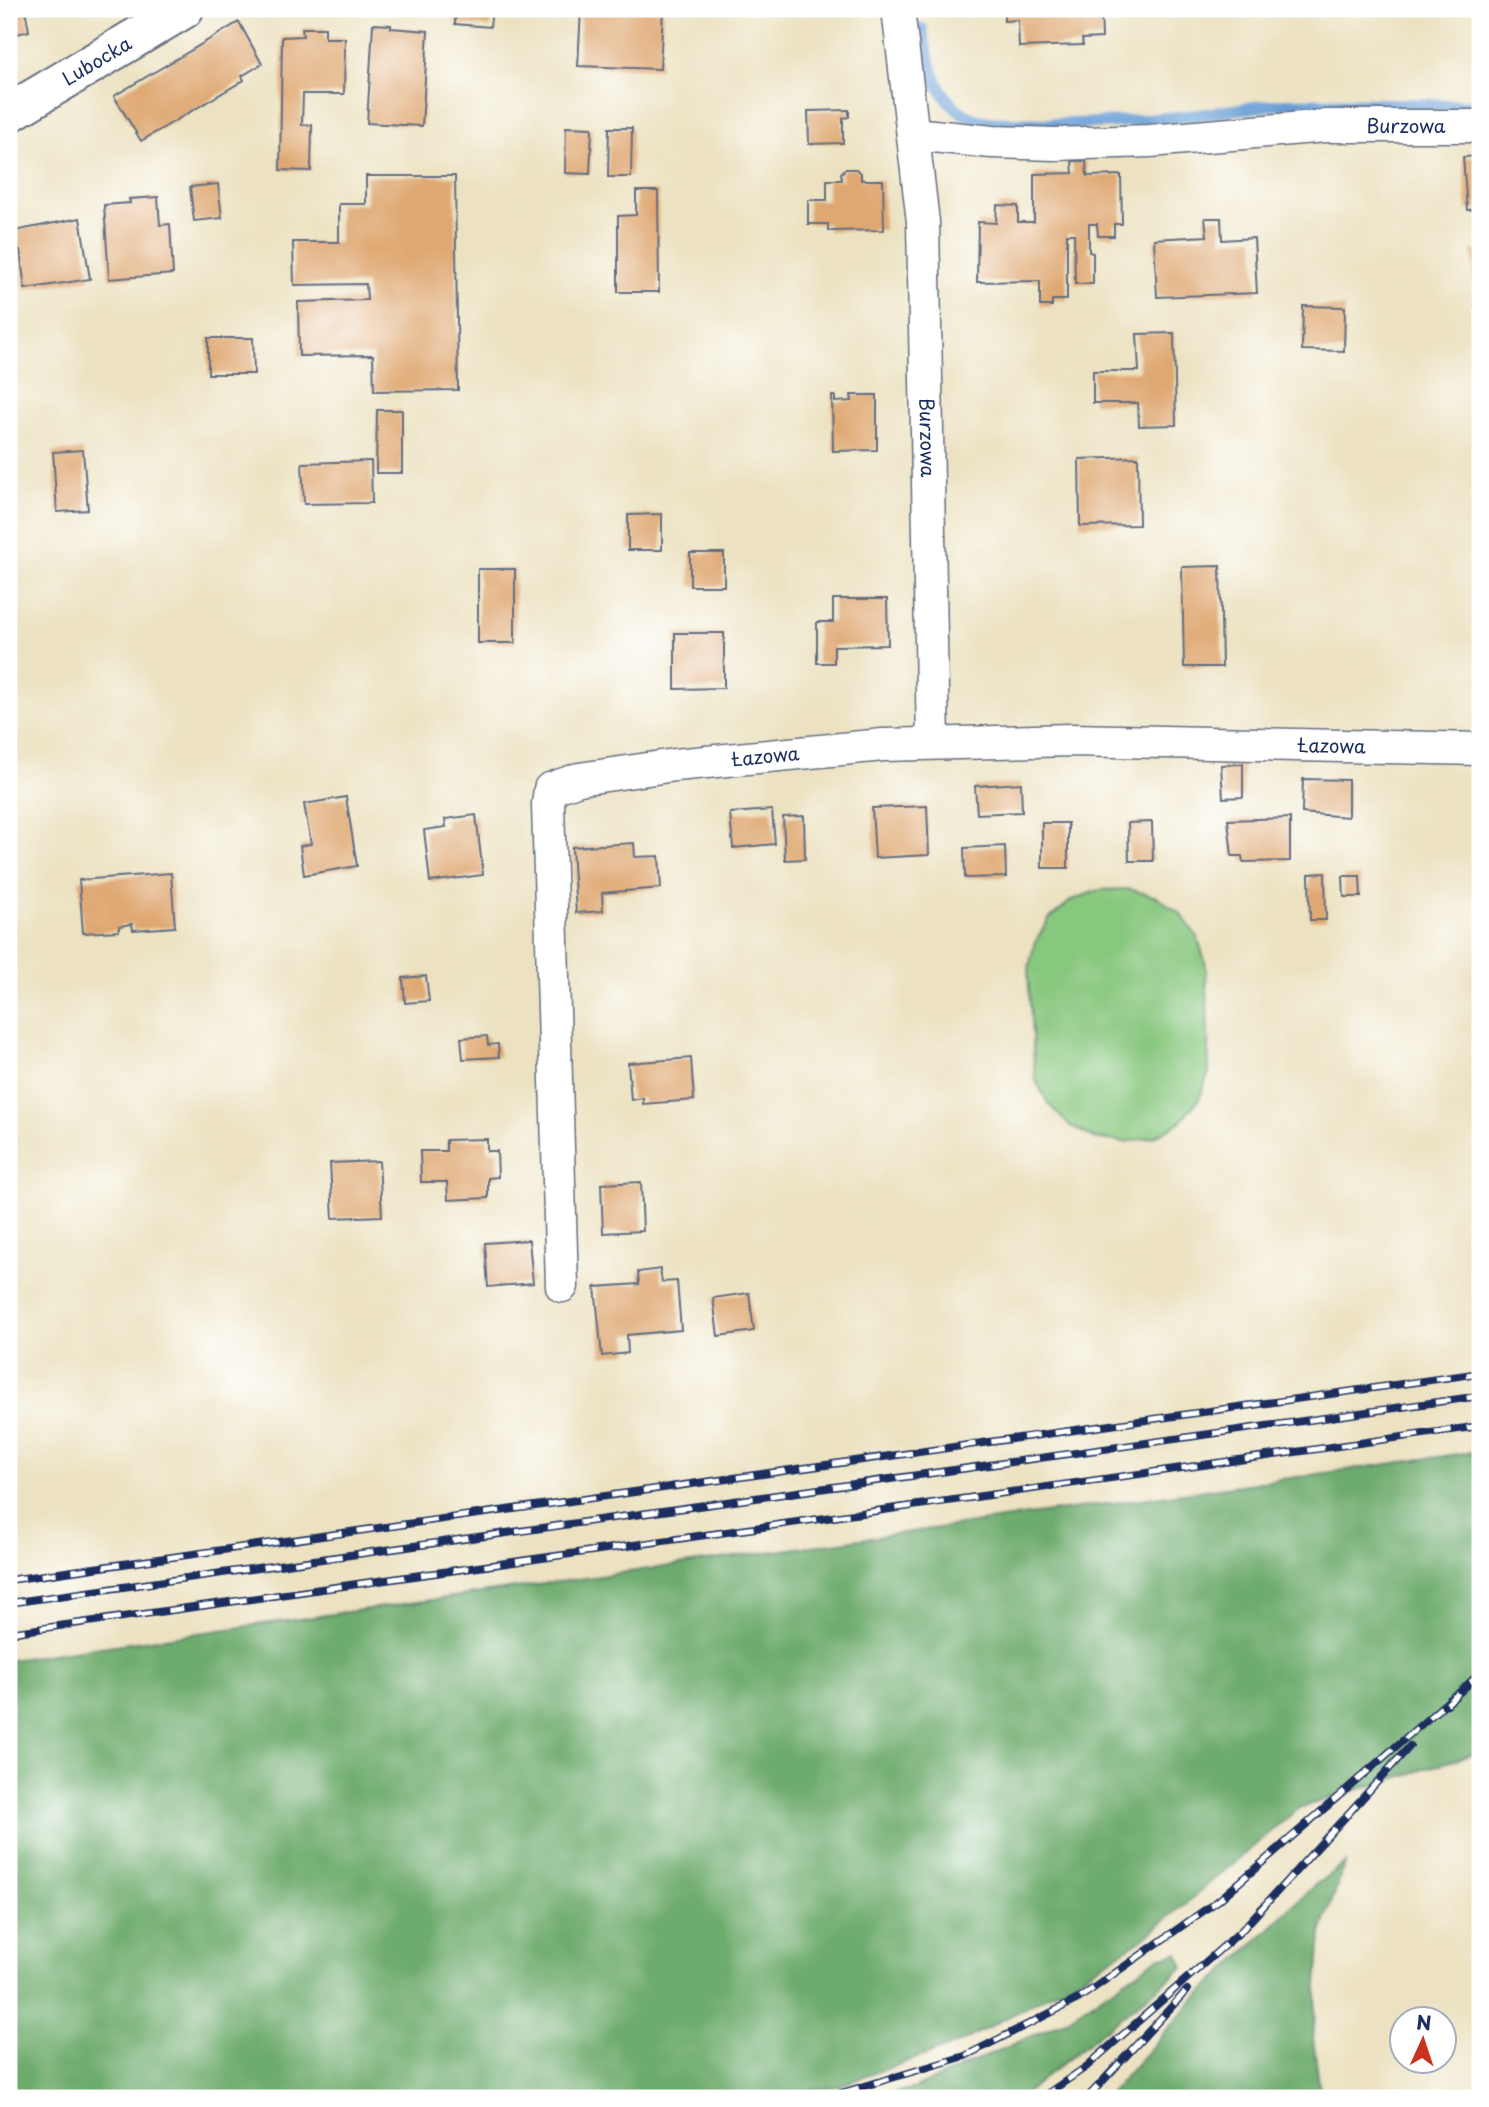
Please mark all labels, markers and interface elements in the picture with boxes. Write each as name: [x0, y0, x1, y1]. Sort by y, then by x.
street label: Lubocka: [56, 28, 136, 92]
street label: Burzowa: [1366, 111, 1446, 139]
street label: Burzowa: [913, 398, 943, 478]
street label: Łazowa: [1297, 730, 1366, 759]
street label: Łazowa: [730, 738, 801, 773]
north arrow: [1388, 2006, 1458, 2076]
text: N: [1416, 2008, 1432, 2036]

